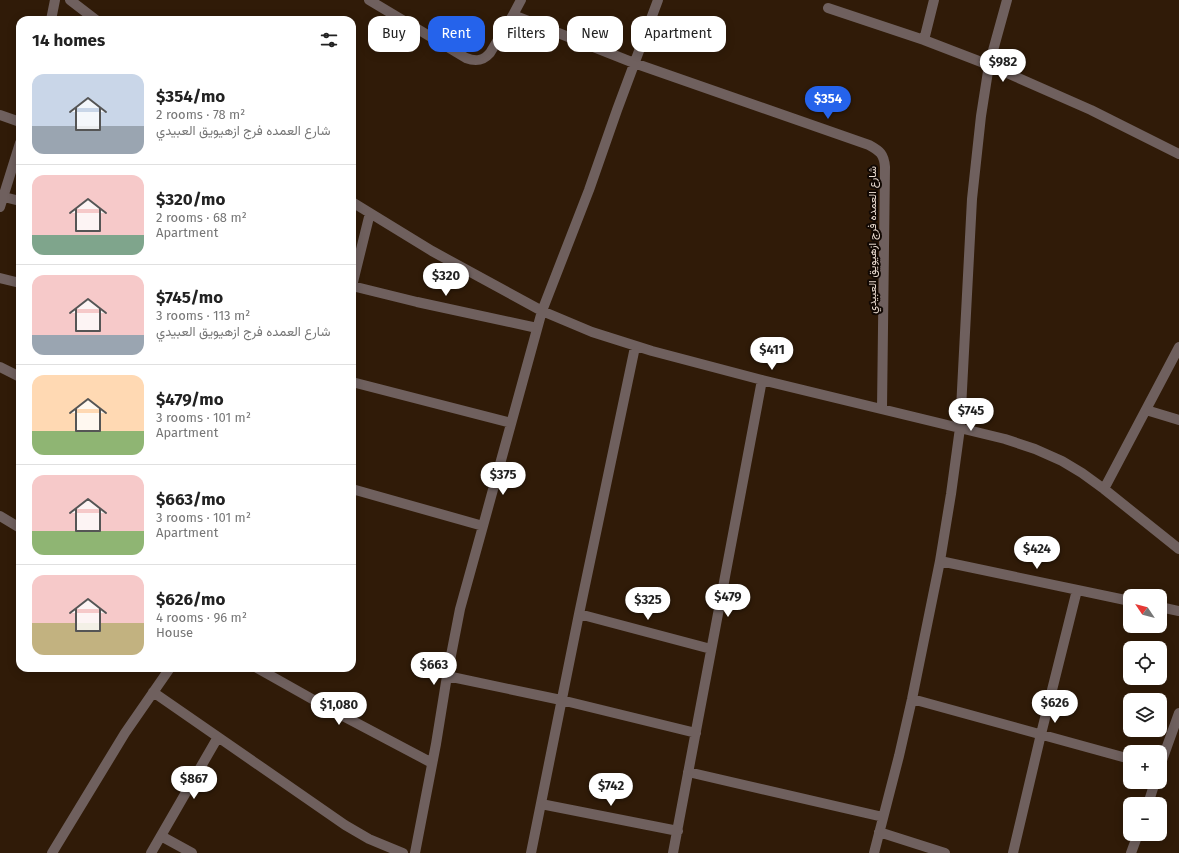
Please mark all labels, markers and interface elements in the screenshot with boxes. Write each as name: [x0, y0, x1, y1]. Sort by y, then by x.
chip: Buy: [368, 16, 420, 52]
chip: Rent: [428, 16, 485, 52]
chip: Filters: [493, 16, 559, 52]
chip: New: [567, 16, 623, 52]
chip: Apartment: [631, 16, 726, 52]
icon: filters: [318, 29, 340, 51]
text: 14 homes: [32, 30, 105, 51]
pin: $982: [979, 49, 1027, 83]
text: $982: [989, 54, 1017, 69]
text: $354/mo: [156, 86, 225, 107]
pin: $354: [804, 86, 852, 120]
icon: home: [64, 90, 112, 138]
text: $354: [814, 91, 842, 106]
text: 2 rooms · 78 m²: [156, 107, 245, 122]
text: شارع العمده فرج ازهيويق العبيدي: [156, 123, 330, 138]
street label: شارع العمده فرج ازهيويق العبيدي: [866, 166, 882, 314]
text: $320/mo: [156, 189, 225, 210]
icon: home: [64, 191, 112, 239]
text: 2 rooms · 68 m²: [156, 210, 247, 225]
text: Apartment: [156, 225, 218, 240]
pin: $320: [422, 263, 470, 297]
text: $320: [432, 268, 460, 283]
text: $745/mo: [156, 287, 223, 308]
icon: home: [64, 291, 112, 339]
text: 3 rooms · 113 m²: [156, 308, 250, 323]
text: شارع العمده فرج ازهيويق العبيدي: [156, 324, 330, 339]
pin: $411: [748, 337, 796, 371]
text: $411: [759, 342, 785, 357]
text: $479/mo: [156, 389, 224, 410]
icon: home: [64, 391, 112, 439]
pin: $745: [947, 398, 995, 432]
text: $745: [958, 403, 984, 418]
text: 3 rooms · 101 m²: [156, 410, 251, 425]
text: Apartment: [156, 425, 218, 440]
pin: $375: [479, 462, 527, 496]
text: $375: [490, 467, 516, 482]
text: $663/mo: [156, 489, 225, 510]
icon: home: [64, 491, 112, 539]
text: 3 rooms · 101 m²: [156, 510, 251, 525]
text: Apartment: [156, 525, 218, 540]
pin: $424: [1013, 536, 1061, 570]
text: $424: [1023, 541, 1051, 556]
pin: $479: [704, 584, 752, 618]
pin: $325: [624, 587, 672, 621]
text: $626/mo: [156, 589, 225, 610]
text: $479: [714, 589, 742, 604]
north arrow: [1123, 589, 1167, 633]
map controls: [1123, 589, 1167, 841]
icon: home: [64, 591, 112, 639]
text: $325: [634, 592, 662, 607]
text: 4 rooms · 96 m²: [156, 610, 247, 625]
text: House: [156, 625, 193, 640]
button: locate: [1123, 641, 1167, 685]
pin: $663: [410, 652, 458, 686]
text: $663: [420, 657, 448, 672]
pin: $626: [1031, 690, 1079, 724]
pin: $1,080: [306, 692, 372, 726]
button: layers: [1123, 693, 1167, 737]
text: $626: [1041, 695, 1069, 710]
text: $1,080: [320, 697, 358, 712]
button: +: [1123, 745, 1167, 789]
pin: $867: [170, 766, 218, 800]
text: $867: [180, 771, 208, 786]
pin: $742: [587, 773, 635, 807]
text: $742: [598, 778, 624, 793]
button: −: [1123, 797, 1167, 841]

